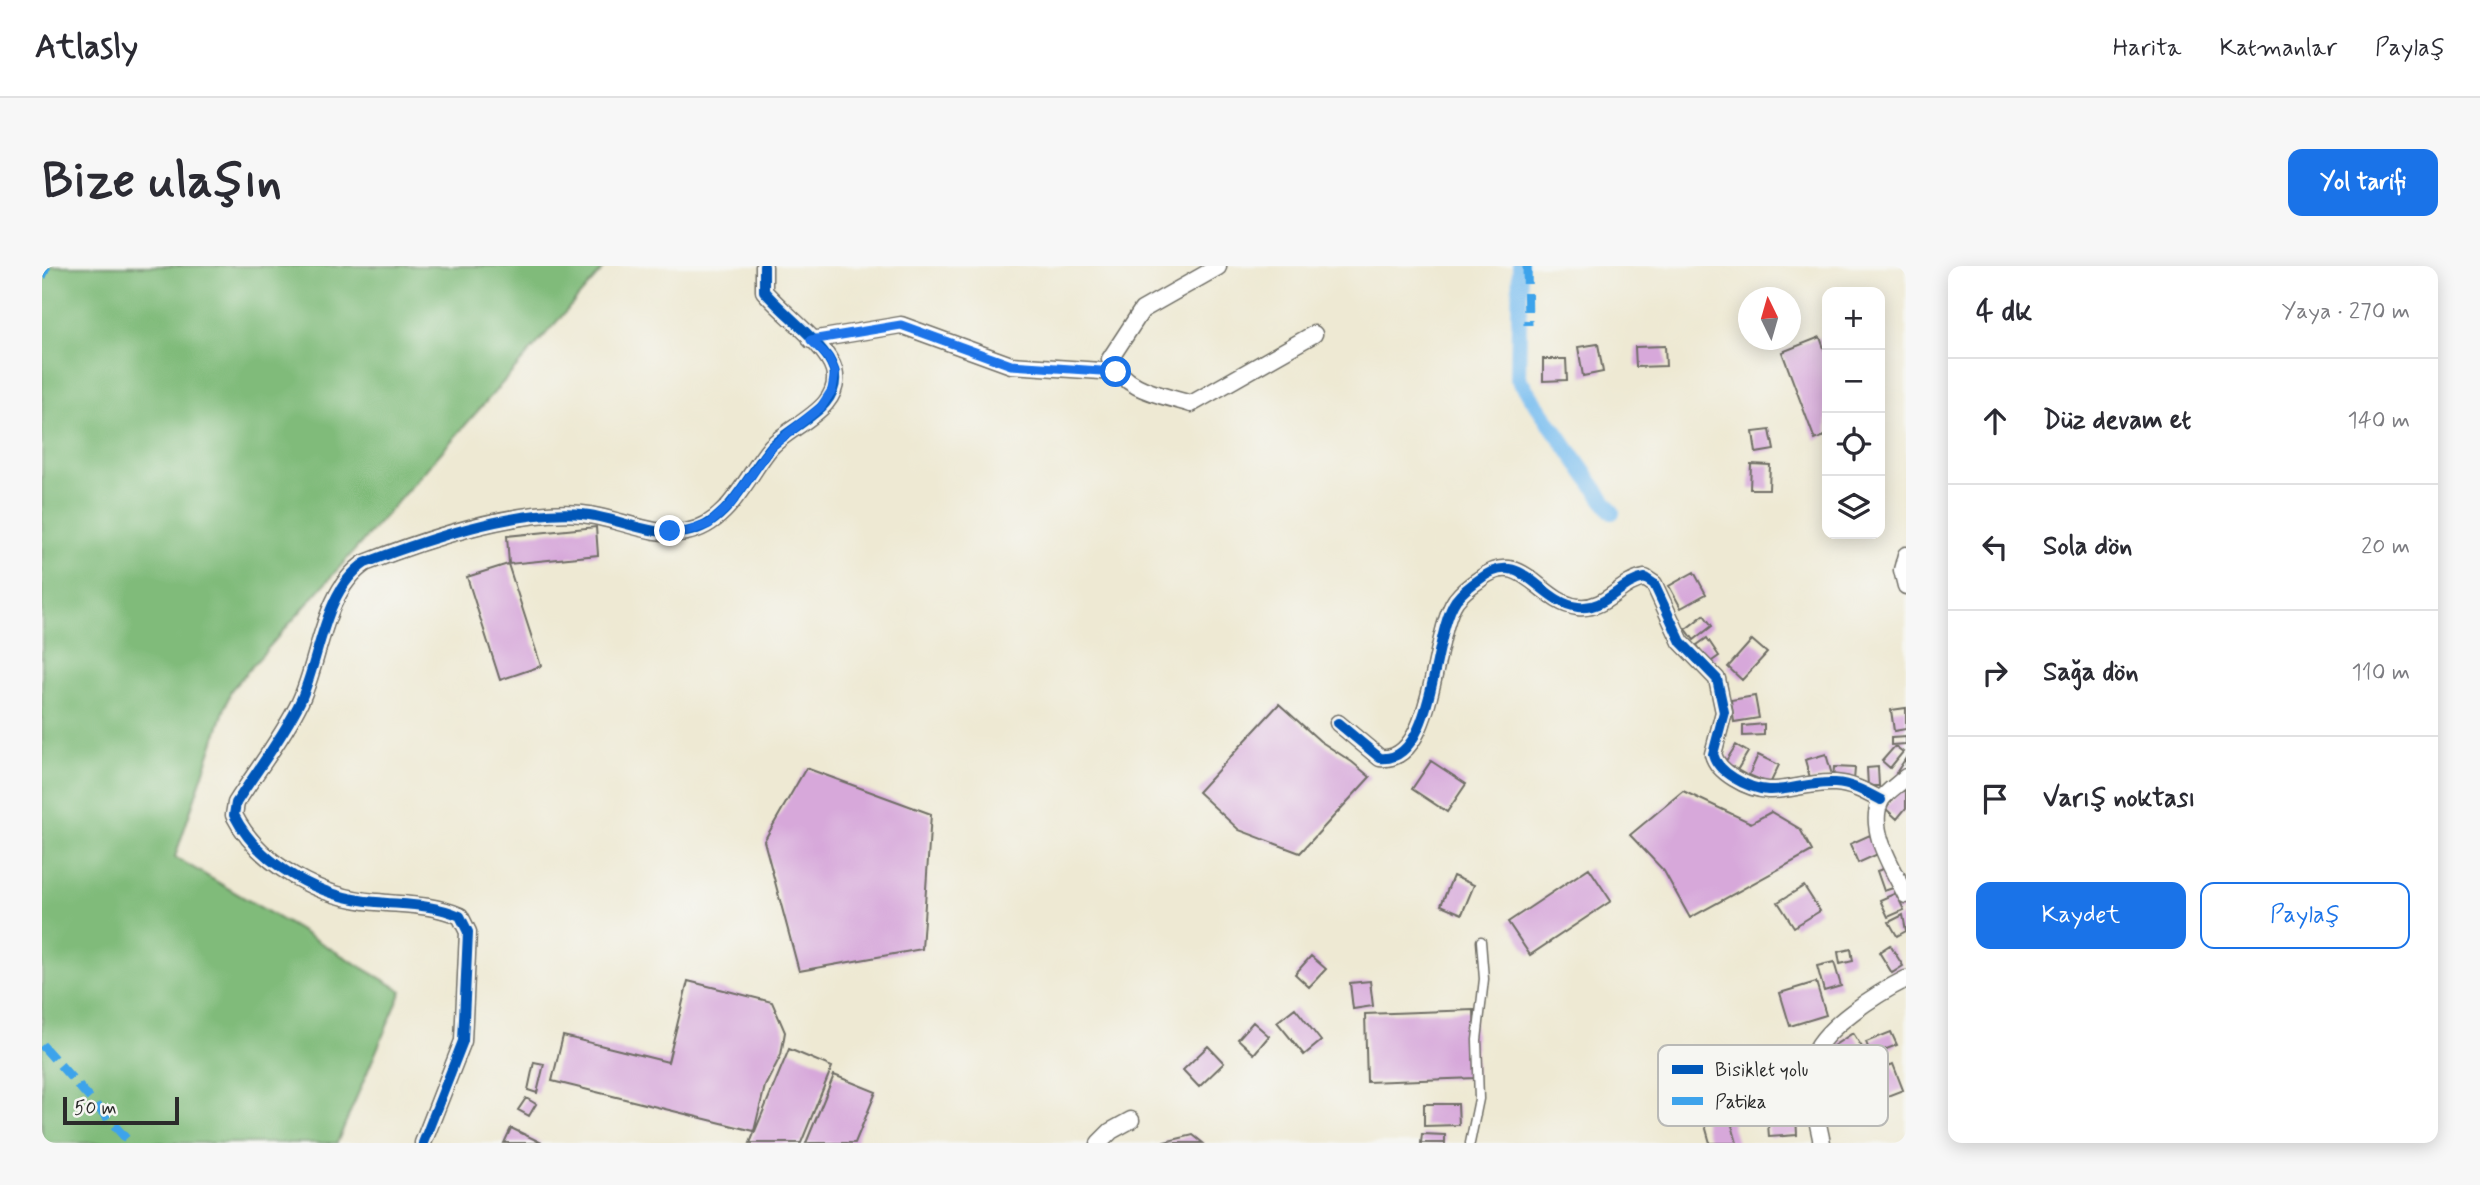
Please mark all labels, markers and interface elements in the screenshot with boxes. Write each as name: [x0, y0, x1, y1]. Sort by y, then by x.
text: Atlasly: [35, 26, 138, 70]
text: Harita: [2113, 33, 2181, 64]
text: Katmanlar: [2219, 33, 2337, 64]
text: Paylaş: [2375, 33, 2445, 64]
button: Yol tarifi: [2288, 149, 2438, 216]
text: Bize ulaşın: [42, 150, 282, 215]
north arrow: [1738, 287, 1801, 350]
map controls: [1822, 287, 1885, 539]
button: +: [1822, 287, 1885, 350]
text: 4 dk: [1976, 292, 2032, 331]
text: Yaya · 270 m: [2281, 297, 2410, 327]
button: −: [1822, 350, 1885, 413]
route start: [1100, 356, 1131, 387]
icon: ahead: [1976, 402, 2014, 440]
text: Düz devam et: [2043, 404, 2191, 438]
text: 140 m: [2347, 406, 2410, 436]
button: locate: [1822, 413, 1885, 476]
button: layers: [1822, 476, 1885, 539]
route end: [654, 515, 685, 546]
icon: left: [1976, 528, 2014, 566]
text: Sola dön: [2043, 530, 2132, 564]
text: 20 m: [2361, 532, 2410, 562]
icon: right: [1976, 654, 2014, 692]
text: Sağa dön: [2043, 656, 2139, 690]
text: 110 m: [2351, 658, 2410, 688]
icon: arrive: [1976, 780, 2014, 818]
text: Varış noktası: [2043, 782, 2195, 816]
button: Kaydet: [1976, 882, 2186, 949]
button: Paylaş: [2200, 882, 2410, 949]
legend: [1658, 1045, 1888, 1126]
text: Bisiklet yolu: [1715, 1058, 1808, 1083]
text: Patika: [1715, 1090, 1767, 1115]
scale bar: [63, 1094, 178, 1126]
text: 50 m: [74, 1096, 117, 1121]

